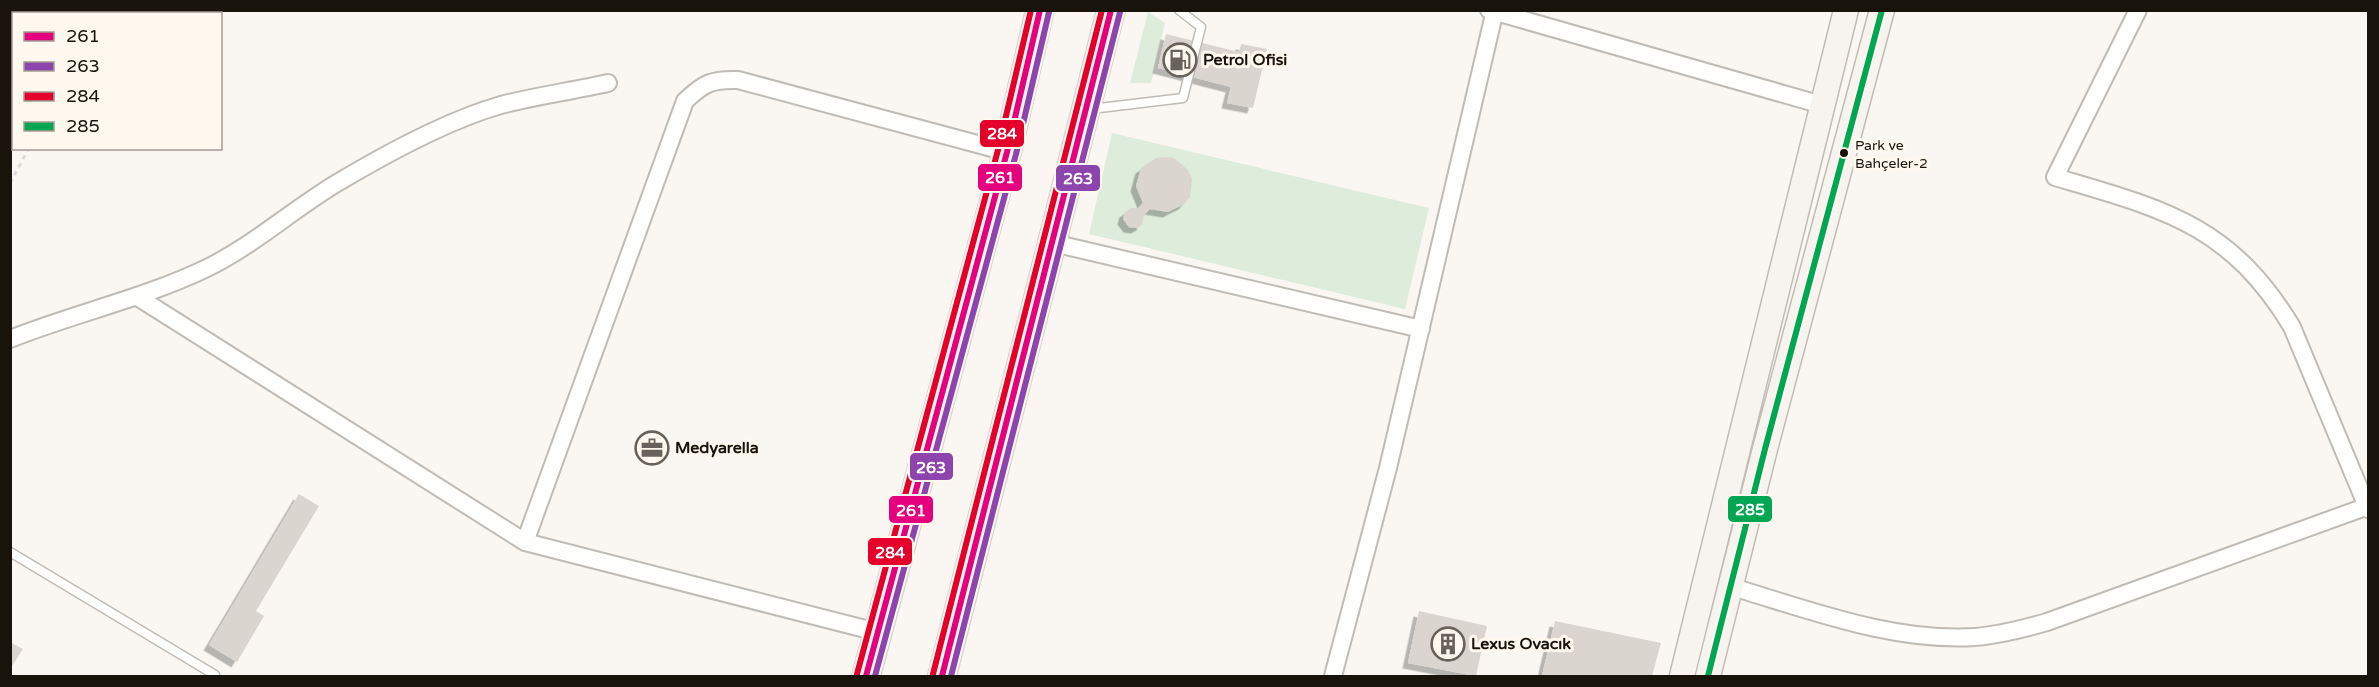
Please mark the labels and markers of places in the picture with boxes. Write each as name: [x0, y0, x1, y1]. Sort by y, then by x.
fuel station icon: Petrol Ofisi: [1162, 42, 1198, 78]
place label: Petrol Ofisi: [1203, 50, 1287, 70]
place label: Park ve Bahçeler-2: [1855, 137, 1928, 172]
marker: Park ve Bahçeler-2: [1838, 147, 1850, 159]
office icon: Medyarella: [634, 430, 670, 466]
place label: Medyarella: [675, 438, 759, 458]
building icon: Lexus Ovacık: [1430, 626, 1466, 662]
place label: Lexus Ovacık: [1471, 634, 1571, 654]

